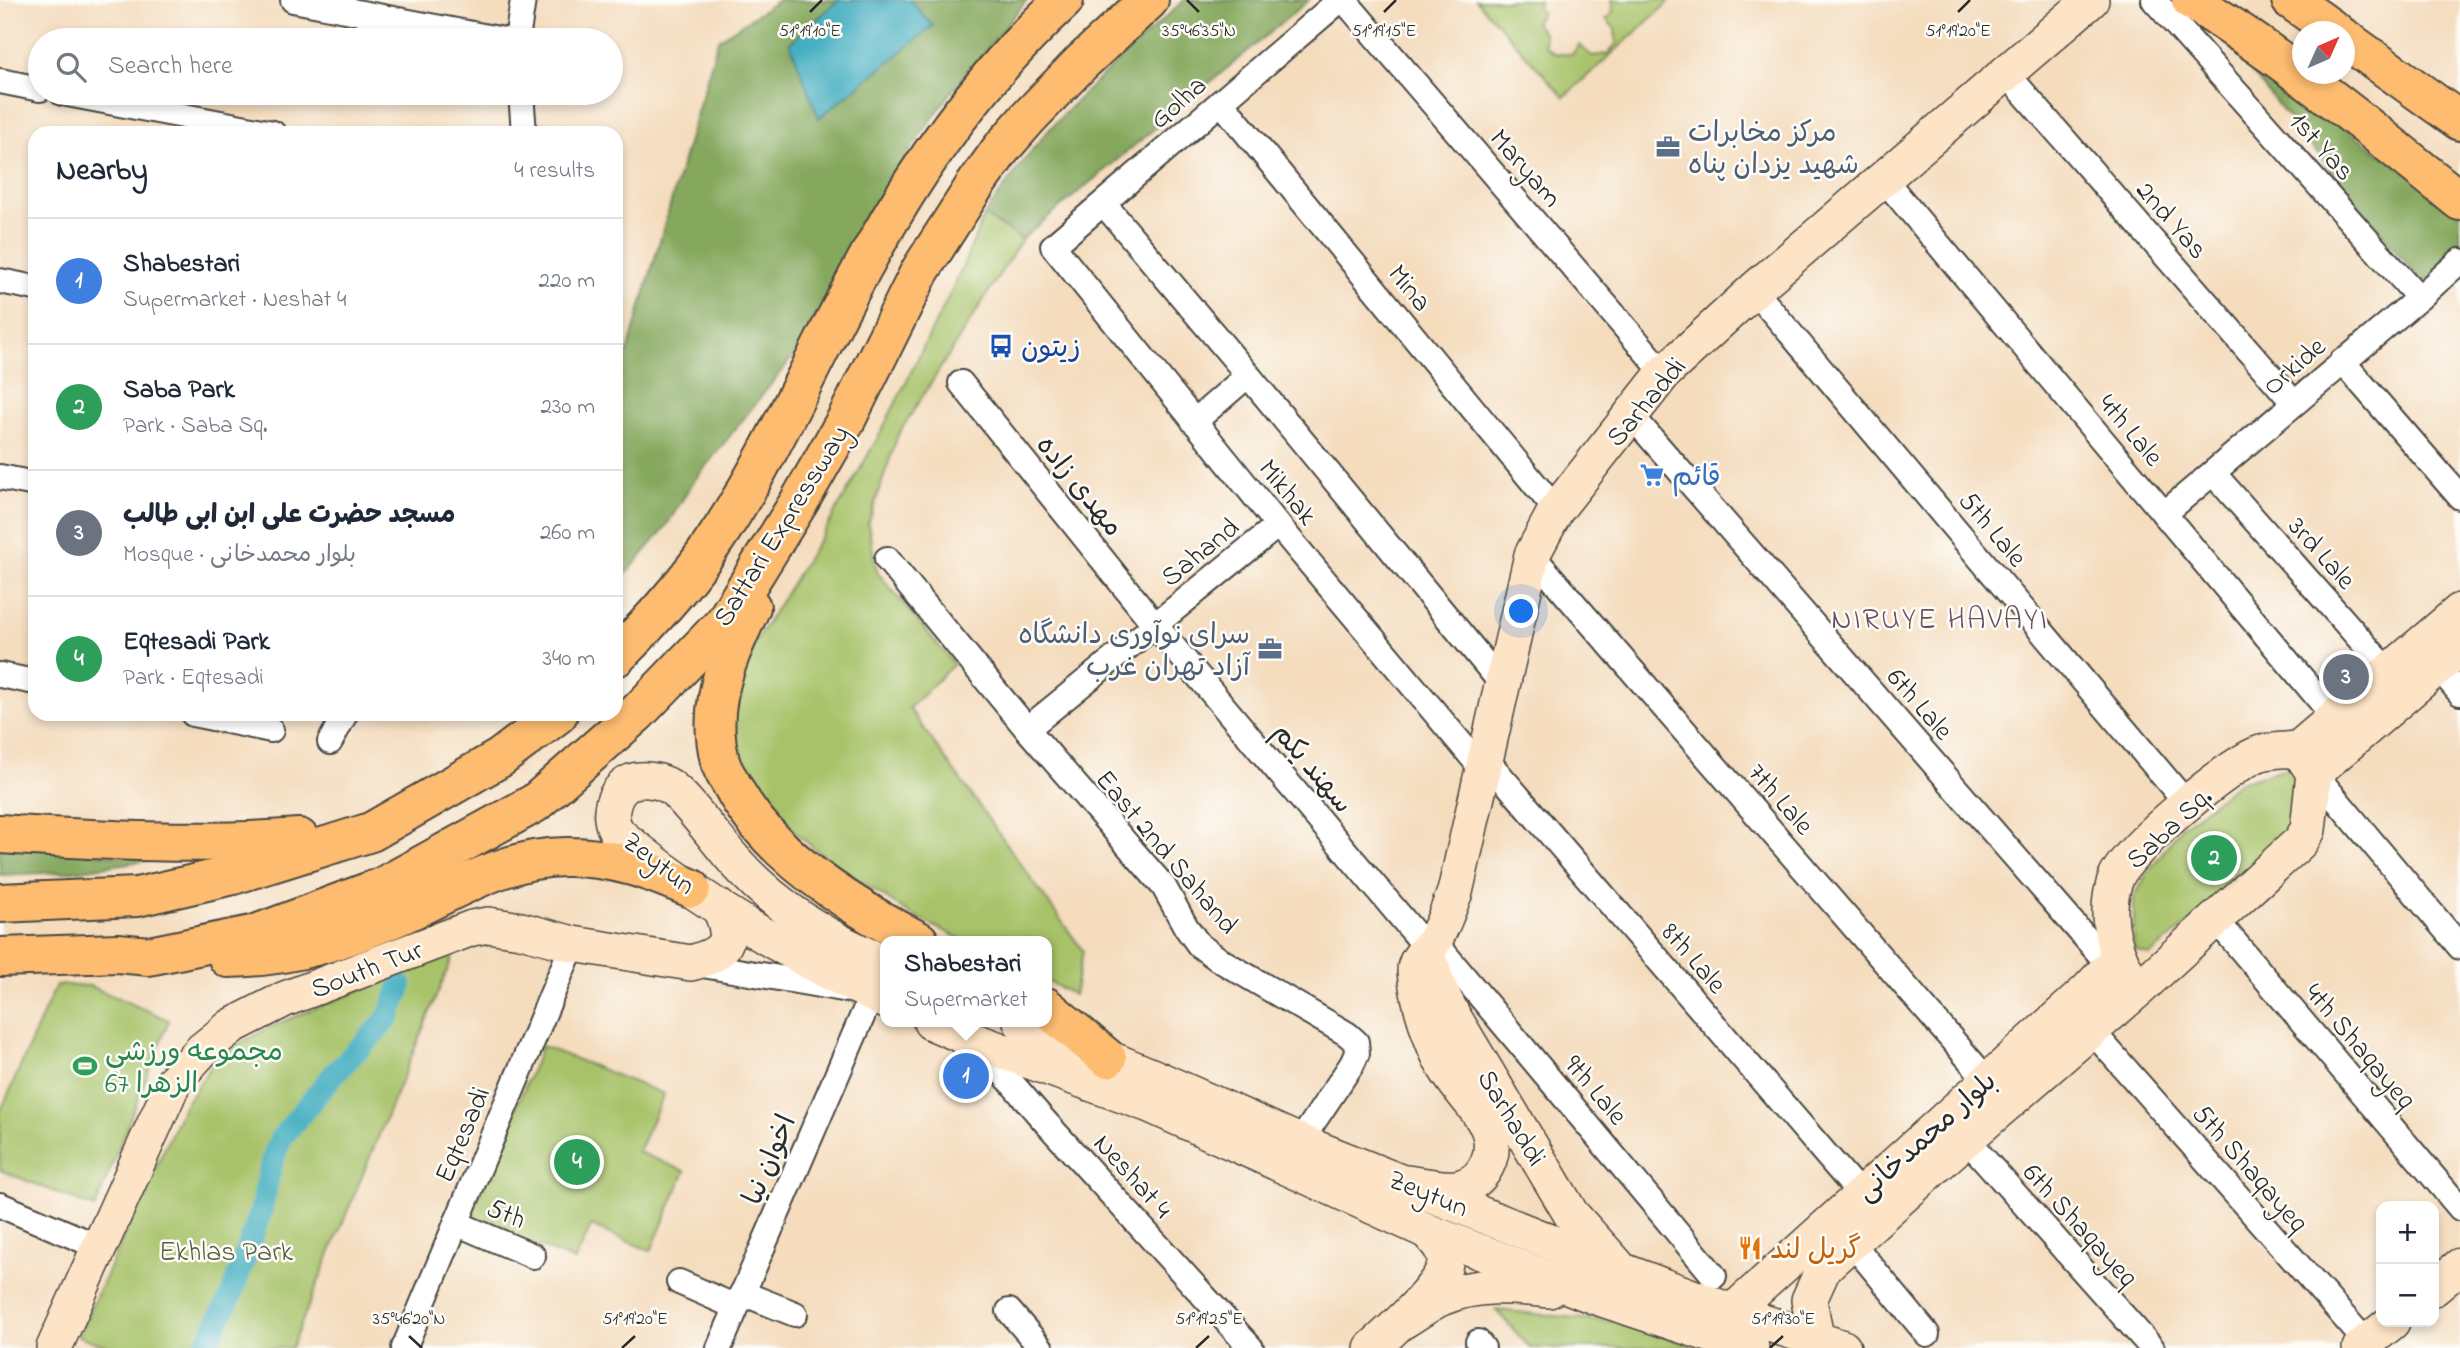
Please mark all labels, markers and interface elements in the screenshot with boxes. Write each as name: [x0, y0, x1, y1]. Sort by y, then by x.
text: 51°19'10"E: [779, 19, 841, 45]
text: 35°46'35"N: [1162, 19, 1236, 45]
text: 51°19'15"E: [1351, 19, 1417, 45]
text: 51°19'20"E: [1925, 19, 1991, 45]
north arrow: [2292, 21, 2355, 84]
search box: [28, 28, 623, 105]
icon: search: [52, 48, 90, 86]
text: Search here: [108, 48, 233, 86]
street label: Golha: [1142, 67, 1217, 140]
street label: 1st Yas: [2278, 103, 2363, 191]
place label: مرکز مخابرات شهید یزدان پناه: [1688, 114, 1859, 187]
street label: Maryam: [1478, 121, 1570, 218]
office icon: مرکز مخابرات شهید یزدان پناه: [1654, 133, 1682, 161]
text: Nearby: [56, 150, 148, 194]
text: 4 results: [514, 155, 595, 188]
street label: 2nd Yas: [2124, 173, 2216, 270]
text: Shabestari: [123, 246, 240, 284]
street label: Mina: [1376, 256, 1440, 322]
text: 1: [75, 265, 83, 298]
text: 220 m: [539, 265, 595, 298]
text: Supermarket · Neshat 4: [123, 284, 347, 317]
street label: Orkide: [2254, 328, 2337, 407]
place label: زیتون: [1021, 329, 1081, 370]
bus stop icon: زیتون: [987, 332, 1015, 360]
street label: Sarhaddi: [1598, 349, 1698, 457]
text: Saba Park: [123, 372, 235, 410]
street label: 4th Lale: [2087, 386, 2172, 477]
text: 2: [73, 391, 85, 424]
text: 230 m: [541, 391, 595, 424]
text: Park · Saba Sq.: [123, 410, 268, 443]
street label: Sattari Expressway: [704, 418, 862, 636]
street label: مهدی زاده: [1025, 428, 1132, 547]
street label: Mikhak: [1247, 451, 1326, 536]
place label: قائم: [1672, 458, 1721, 499]
supermarket icon: قائم: [1638, 461, 1666, 489]
street label: 5th Lale: [1947, 483, 2036, 578]
text: مسجد حضرت علی ابن ابی طالب: [123, 497, 455, 535]
street label: Sahand: [1153, 509, 1250, 598]
street label: 3rd Lale: [2276, 509, 2365, 600]
text: 3: [74, 517, 84, 550]
text: 260 m: [540, 517, 595, 550]
text: Mosque · بلوار محمدخانی: [123, 539, 356, 572]
your location: [1504, 594, 1538, 628]
district label: NIRUYE HAVAYI: [1831, 599, 2049, 643]
place label: سرای نوآوری دانشگاه آزاد تهران غرب: [1018, 616, 1251, 689]
text: Eqtesadi Park: [123, 624, 270, 662]
office icon: سرای نوآوری دانشگاه آزاد تهران غرب: [1256, 635, 1284, 663]
text: 4: [74, 643, 84, 676]
text: 340 m: [542, 643, 595, 676]
pin: 3: [2323, 651, 2369, 703]
street label: 6th Lale: [1875, 660, 1962, 751]
text: Park · Eqtesadi: [123, 662, 264, 695]
street label: سهند يكم: [1261, 715, 1362, 824]
street label: 7th Lale: [1736, 755, 1823, 846]
street label: East 2nd Sahand: [1084, 762, 1247, 945]
street label: Saba Sq.: [2118, 779, 2223, 880]
street label: Zeytun: [612, 823, 703, 907]
pin: 2: [2191, 832, 2237, 884]
street label: 8th Lale: [1650, 915, 1735, 1004]
street label: South Tur: [305, 931, 430, 1011]
popup: [880, 936, 1052, 1027]
text: Shabestari: [904, 946, 1022, 984]
street label: 4th Shaqayeq: [2293, 975, 2424, 1120]
text: Supermarket: [904, 984, 1028, 1017]
place label: مجموعه ورزشي الزهرا 67: [105, 1033, 283, 1106]
street label: 9th Lale: [1553, 1047, 1636, 1136]
pin: 1: [943, 1050, 989, 1102]
sports icon: مجموعه ورزشي الزهرا 67: [71, 1052, 99, 1080]
street label: Sarhaddi: [1465, 1063, 1555, 1175]
street label: بلوار محمدخانی: [1848, 1063, 2007, 1212]
street label: Eqtesadi: [426, 1081, 503, 1190]
street label: 5th Shaqayeq: [2181, 1096, 2316, 1243]
street label: اخوان نیا: [734, 1109, 809, 1212]
street label: Neshat 4: [1082, 1126, 1181, 1229]
pin: 4: [554, 1136, 600, 1188]
street label: 6th Shaqayeq: [2011, 1155, 2146, 1298]
street label: Zeytun: [1381, 1161, 1474, 1230]
street label: 5th: [480, 1189, 531, 1242]
map controls: [2376, 1201, 2439, 1327]
button: +: [2376, 1201, 2439, 1264]
place label: گریل لند: [1770, 1231, 1861, 1272]
park label: Ekhlas Park: [159, 1233, 294, 1274]
restaurant icon: گریل لند: [1736, 1234, 1764, 1262]
button: −: [2376, 1264, 2439, 1327]
text: 35°46'20"N: [373, 1307, 445, 1333]
text: 51°19'20"E: [602, 1307, 668, 1333]
text: 51°19'25"E: [1175, 1307, 1243, 1333]
text: 51°19'30"E: [1751, 1307, 1815, 1333]

